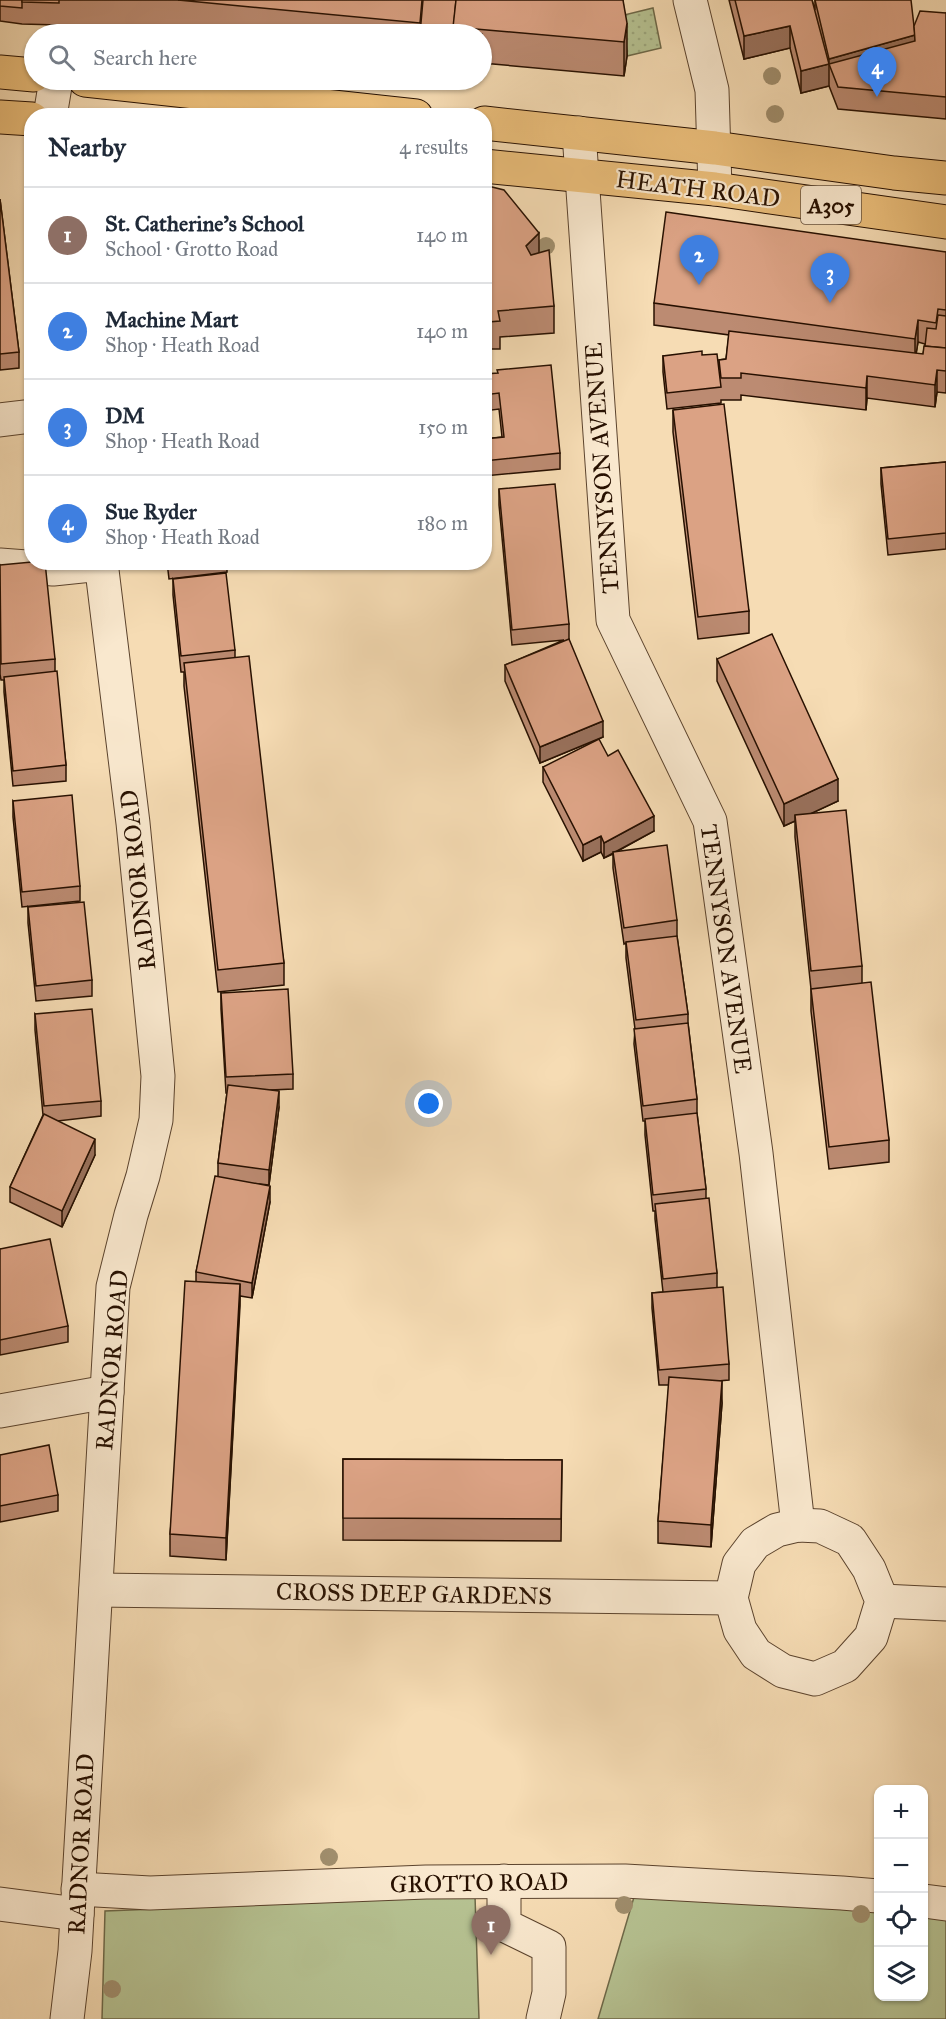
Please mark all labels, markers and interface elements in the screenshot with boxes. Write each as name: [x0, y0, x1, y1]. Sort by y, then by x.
search box: [24, 24, 492, 90]
icon: search: [45, 41, 78, 74]
text: Search here: [93, 44, 197, 71]
pin: 4: [858, 48, 896, 97]
text: Nearby: [48, 131, 126, 163]
text: 4 results: [399, 135, 468, 159]
street label: HEATH ROAD: [614, 164, 782, 214]
road number: A305: [801, 186, 861, 224]
text: St. Catherine's School: [105, 210, 304, 237]
text: 1: [64, 223, 71, 247]
text: 140 m: [416, 223, 468, 247]
pin: 2: [680, 236, 718, 285]
text: School · Grotto Road: [105, 237, 278, 261]
pin: 3: [810, 254, 850, 303]
text: Machine Mart: [105, 306, 238, 333]
text: 2: [63, 319, 72, 343]
text: 140 m: [416, 319, 468, 343]
text: Shop · Heath Road: [105, 333, 260, 357]
street label: TENNYSON AVENUE: [578, 342, 626, 594]
text: DM: [105, 402, 145, 429]
text: 3: [64, 415, 72, 439]
text: 150 m: [418, 415, 468, 439]
text: Shop · Heath Road: [105, 429, 260, 453]
text: Sue Ryder: [105, 498, 197, 525]
text: 4: [62, 511, 73, 535]
text: 180 m: [417, 511, 468, 535]
text: Shop · Heath Road: [105, 525, 260, 549]
street label: RADNOR ROAD: [114, 788, 162, 972]
street label: TENNYSON AVENUE: [694, 822, 758, 1076]
your location: [414, 1089, 443, 1118]
street label: RADNOR ROAD: [89, 1268, 135, 1452]
street label: CROSS DEEP GARDENS: [276, 1577, 552, 1611]
street label: RADNOR ROAD: [61, 1753, 101, 1935]
map controls: [874, 1785, 928, 2001]
button: +: [874, 1785, 928, 1839]
button: −: [874, 1839, 928, 1893]
street label: GROTTO ROAD: [390, 1866, 568, 1900]
button: locate: [874, 1893, 928, 1947]
pin: 1: [472, 1906, 510, 1955]
button: layers: [874, 1947, 928, 2001]

